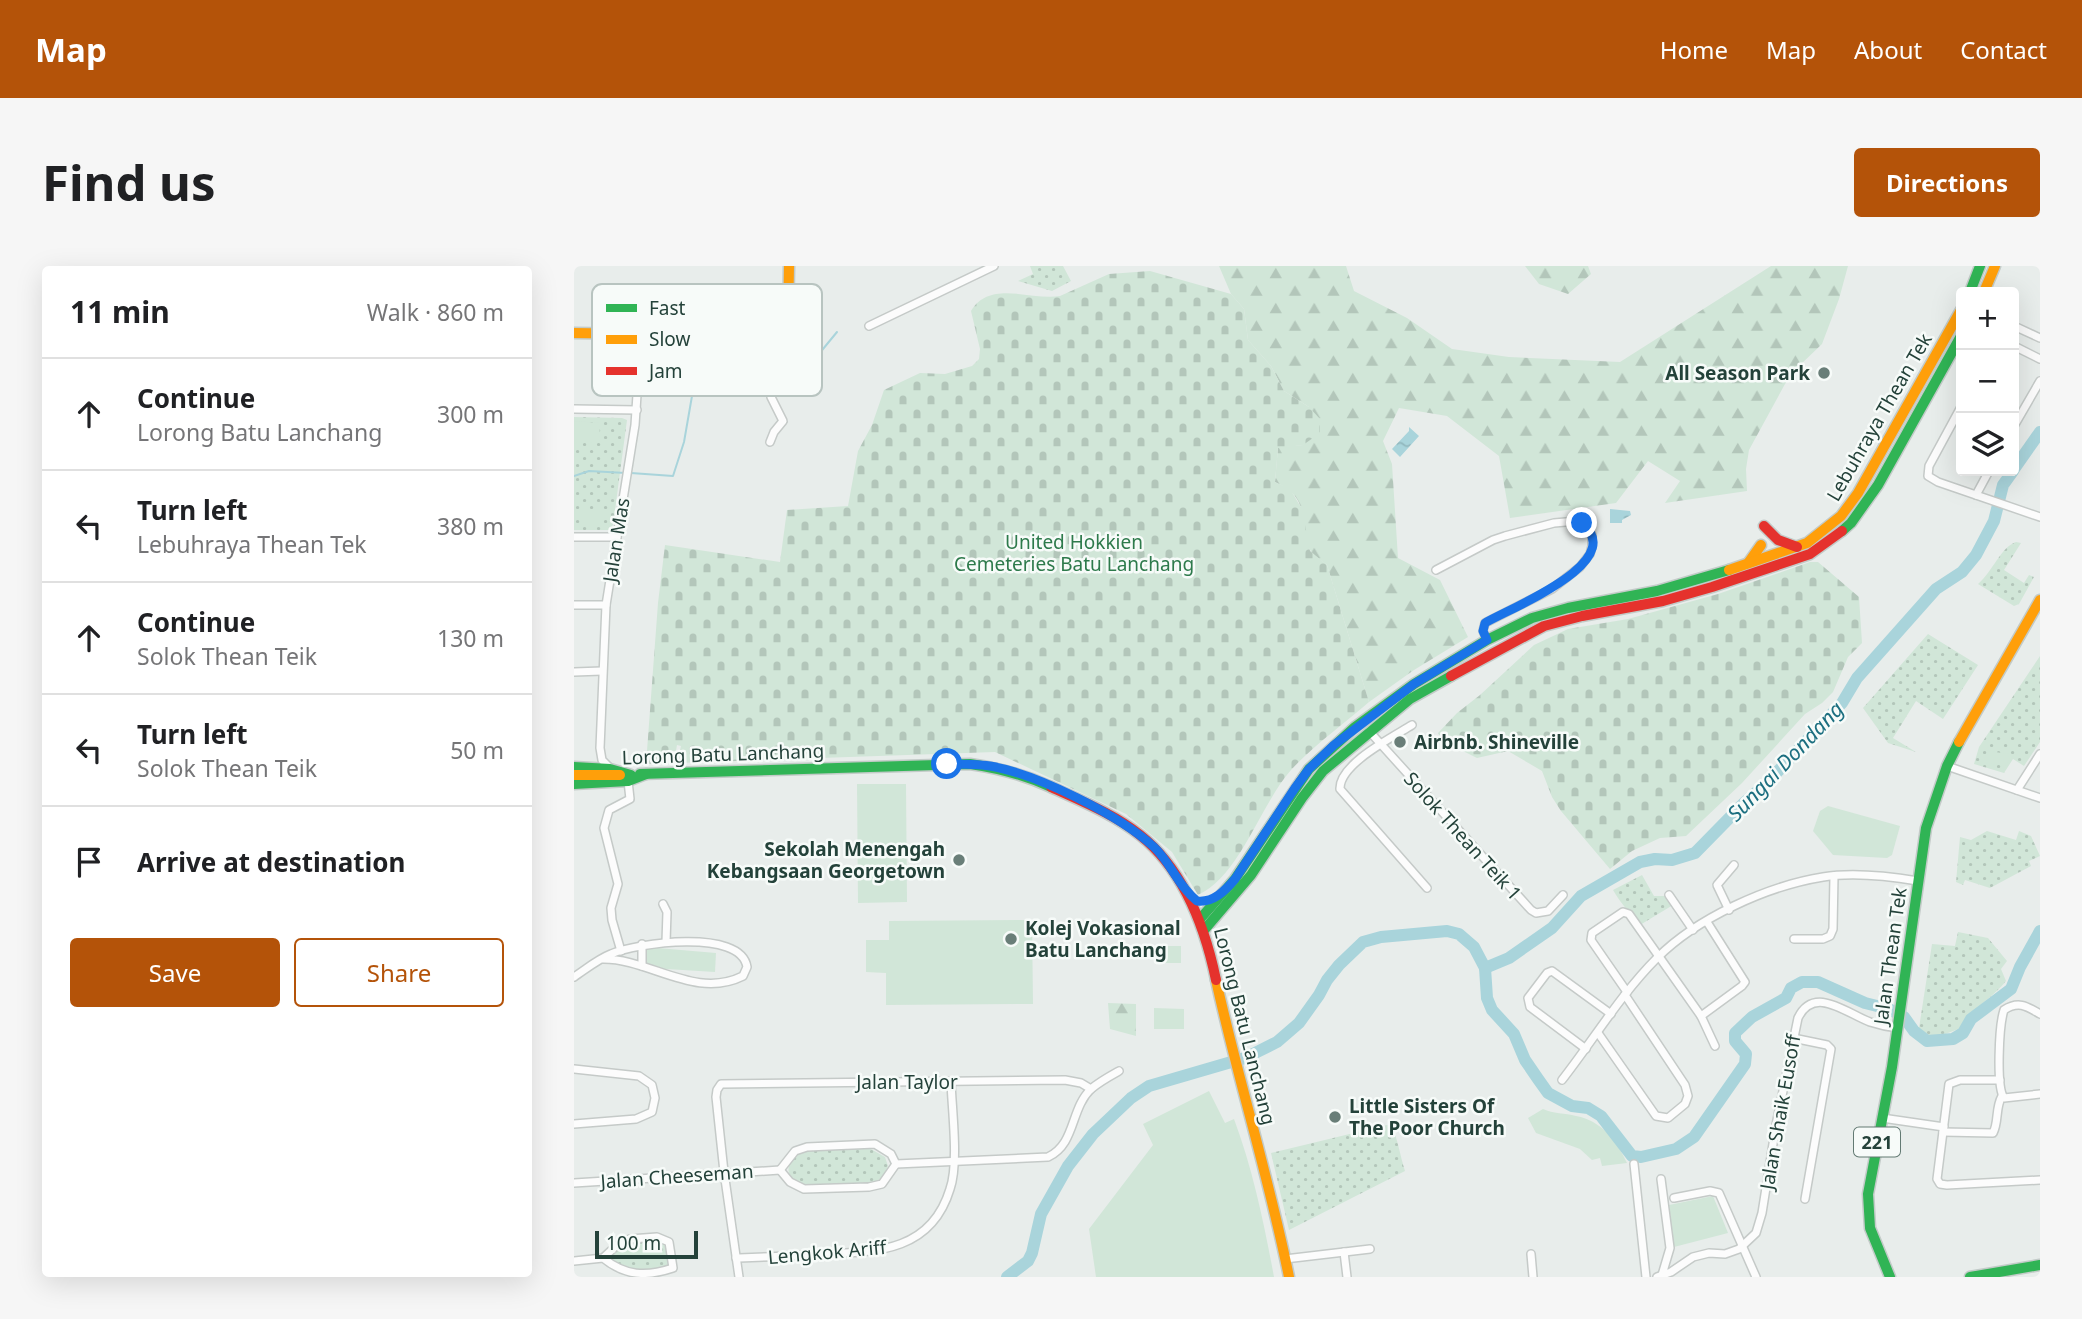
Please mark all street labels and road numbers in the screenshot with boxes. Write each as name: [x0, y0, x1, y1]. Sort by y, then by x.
street label: Lebuhraya Thean Tek: [1820, 328, 1938, 506]
street label: Jalan Mas: [596, 496, 635, 586]
street label: Lorong Batu Lanchang: [621, 737, 825, 771]
street label: Solok Thean Teik 1: [1398, 766, 1528, 906]
street label: Jalan Thean Tek: [1867, 886, 1913, 1028]
street label: Lorong Batu Lanchang: [1208, 925, 1282, 1127]
street label: Jalan Shaik Eusoff: [1753, 1032, 1807, 1193]
street label: Jalan Taylor: [854, 1069, 958, 1095]
road number: 221: [1854, 1128, 1900, 1156]
street label: Jalan Cheeseman: [598, 1158, 754, 1194]
street label: Lengkok Ariff: [767, 1234, 888, 1270]

